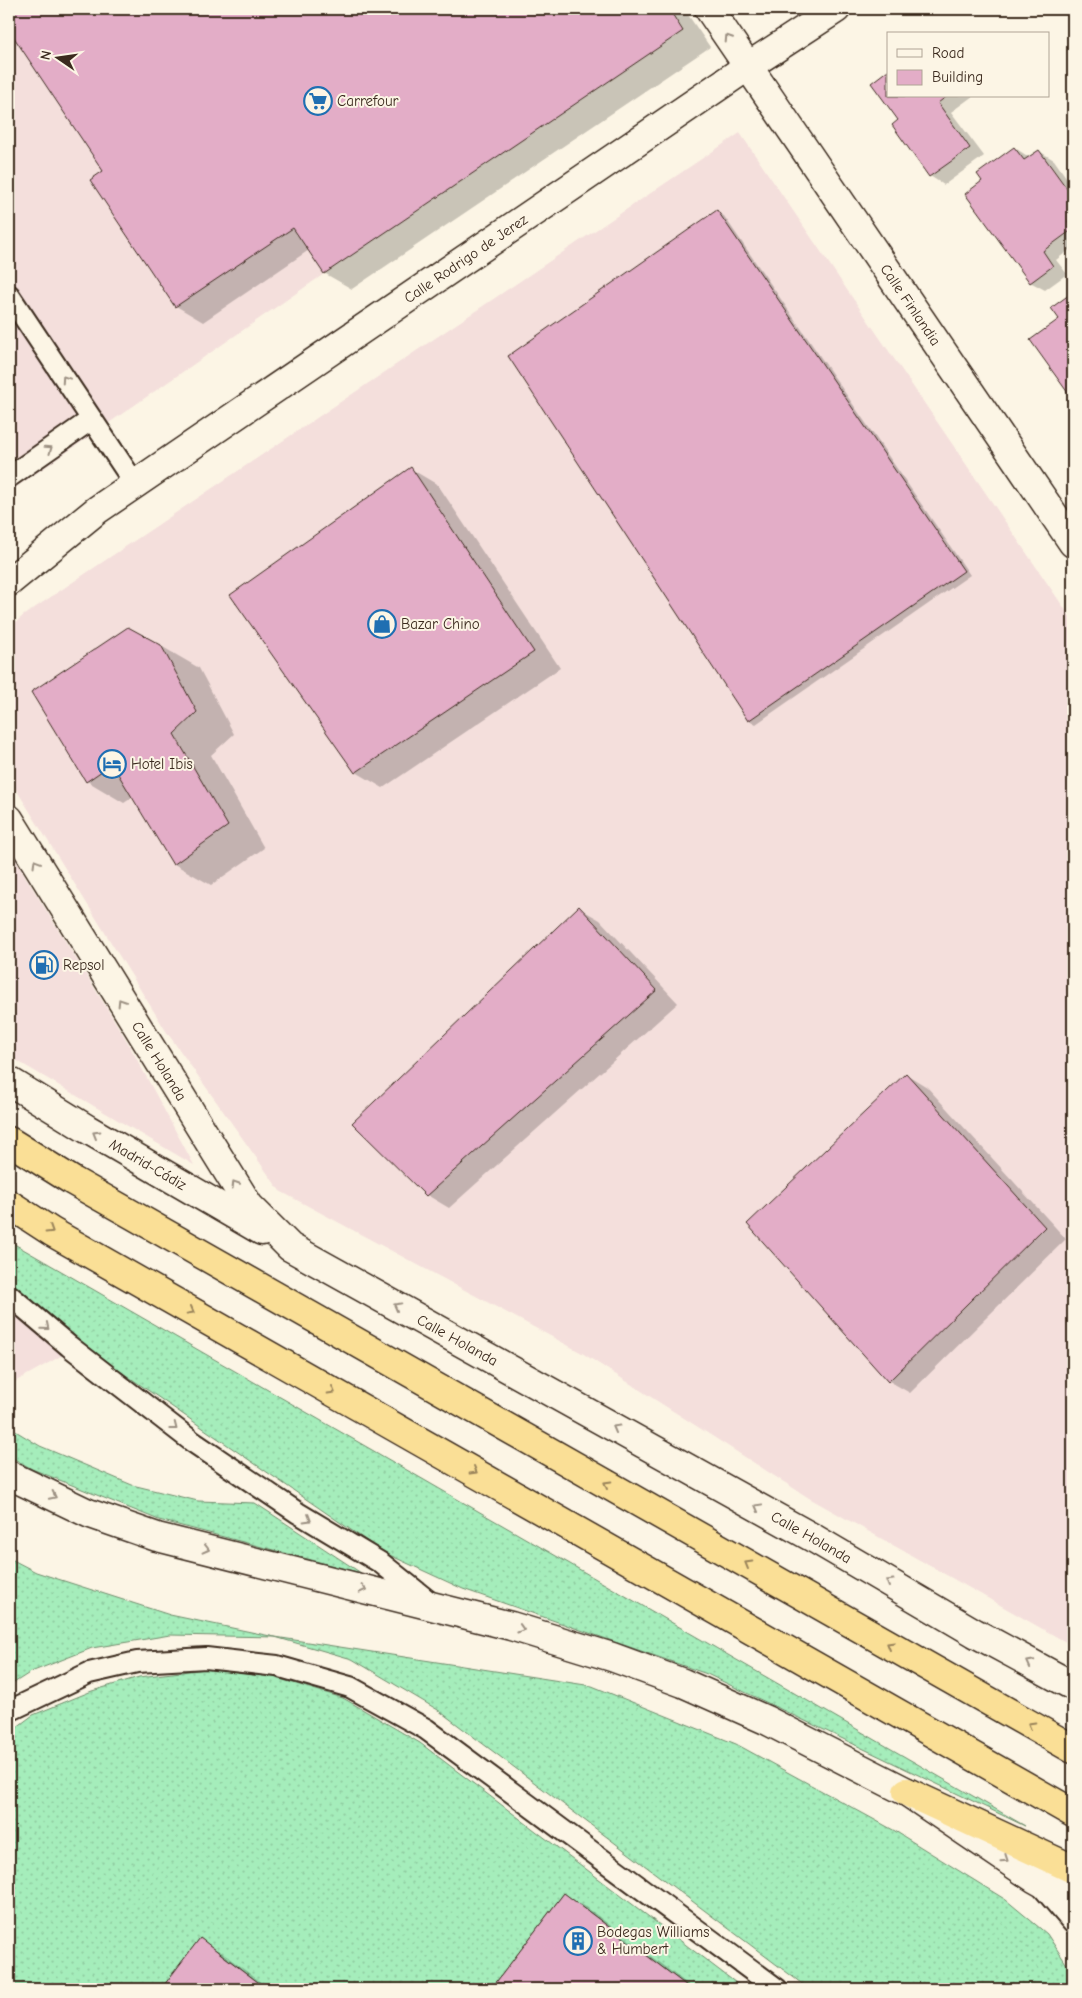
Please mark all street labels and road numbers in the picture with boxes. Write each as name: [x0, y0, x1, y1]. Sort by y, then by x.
street label: Calle Rodrigo de Jerez: [401, 210, 531, 307]
street label: Calle Finlandia: [876, 261, 945, 349]
street label: Calle Holanda: [128, 1018, 191, 1104]
street label: Madrid-Cádiz: [106, 1135, 190, 1194]
street label: Calle Holanda: [414, 1310, 501, 1370]
street label: Calle Holanda: [768, 1507, 855, 1567]

